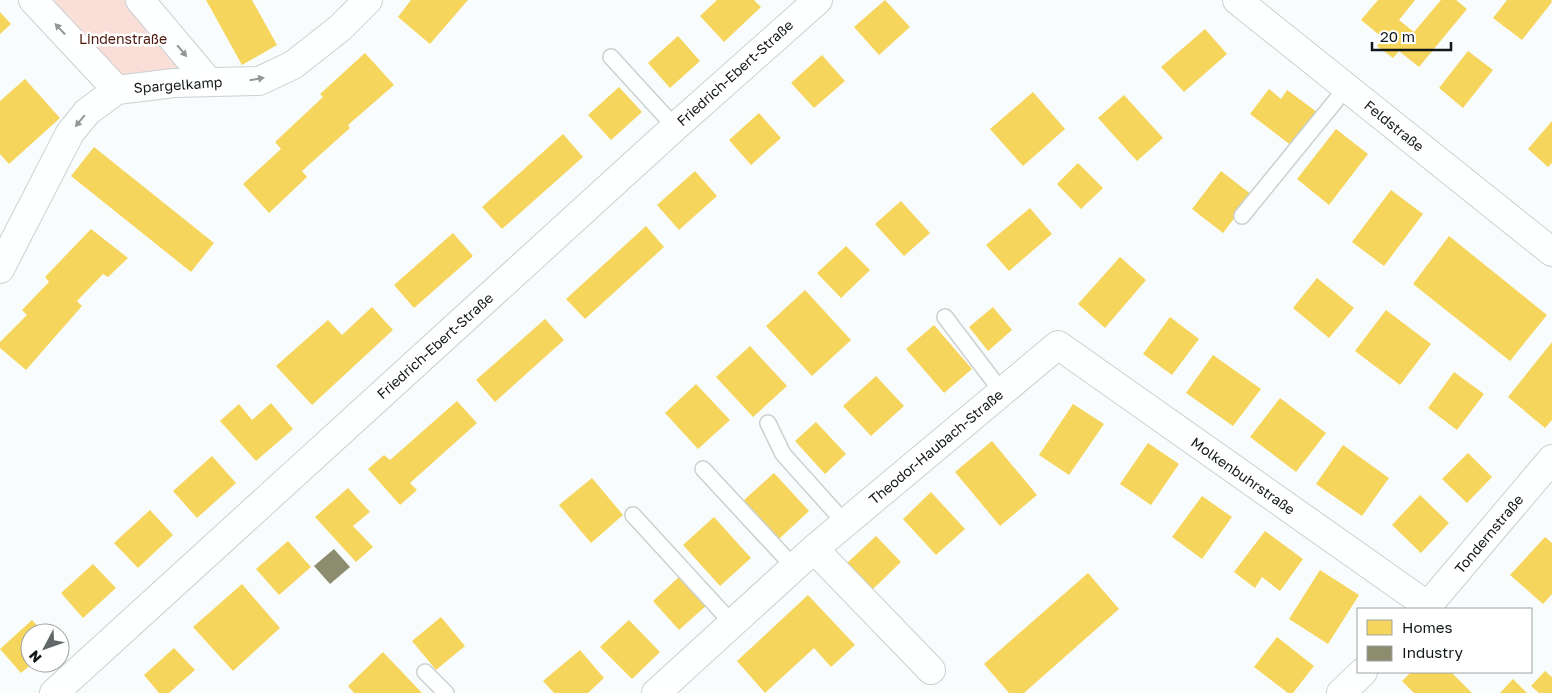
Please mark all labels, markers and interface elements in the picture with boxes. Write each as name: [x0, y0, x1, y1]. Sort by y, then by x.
street label: Friedrich-Ebert-Straße: [673, 16, 796, 129]
scale bar: [1372, 20, 1451, 52]
one-way arrow: [54, 24, 66, 36]
text: 20 m: [1380, 27, 1415, 45]
park label: Lindenstraße: [79, 30, 167, 47]
one-way arrow: [177, 44, 188, 57]
street label: Spargelkamp: [133, 73, 223, 96]
one-way arrow: [249, 75, 265, 83]
street label: Feldstraße: [1361, 96, 1428, 155]
one-way arrow: [74, 114, 85, 127]
street label: Friedrich-Ebert-Straße: [373, 289, 496, 402]
street label: Theodor-Haubach-Straße: [865, 386, 1006, 508]
street label: Molkenbuhrstraße: [1188, 433, 1299, 518]
street label: Tondernstraße: [1451, 491, 1527, 577]
legend: [1357, 608, 1532, 673]
text: Homes: [1402, 618, 1452, 636]
north arrow: [20, 623, 70, 673]
text: Industry: [1402, 643, 1463, 661]
text: N: [25, 647, 45, 666]

